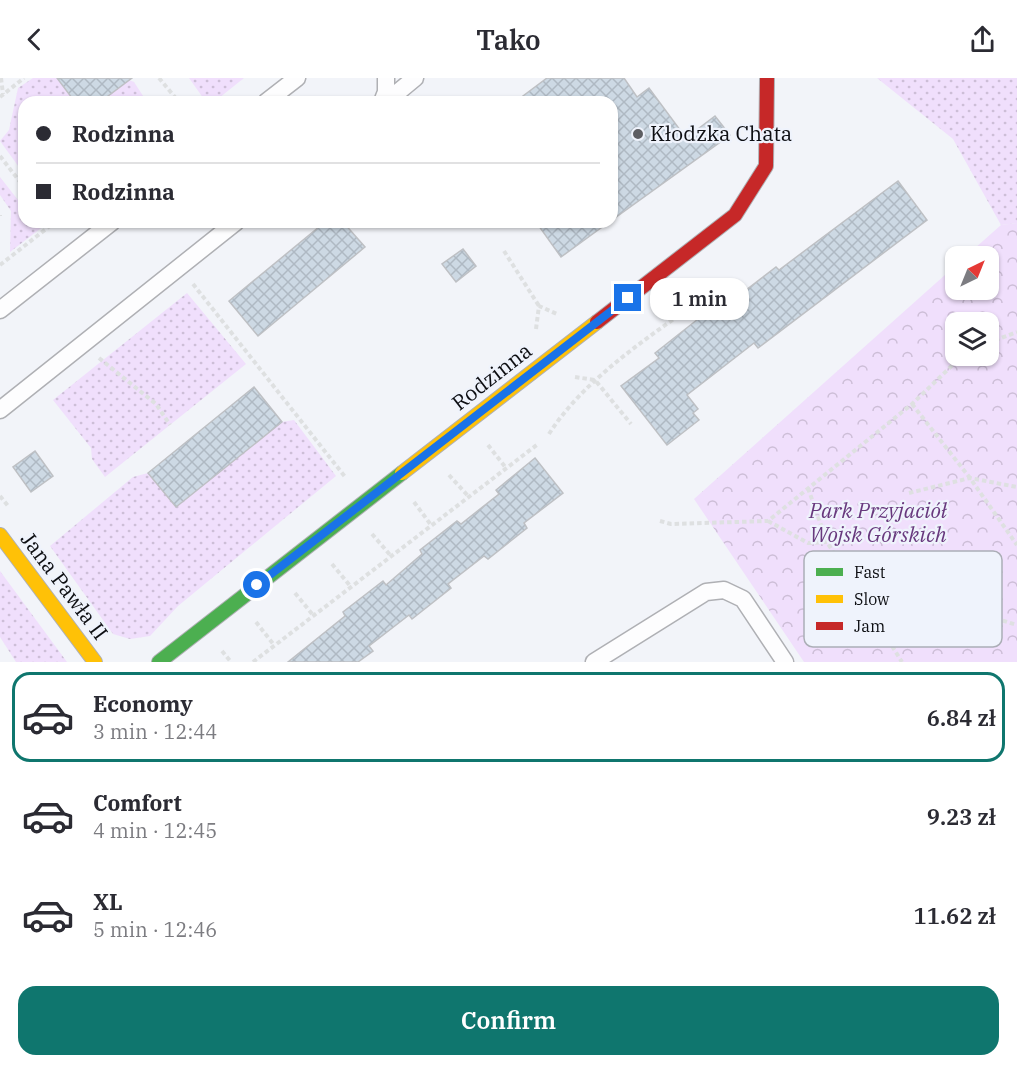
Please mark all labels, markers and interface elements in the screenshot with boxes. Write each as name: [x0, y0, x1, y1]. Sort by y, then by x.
text: Tako: [476, 22, 541, 57]
icon: back: [18, 23, 51, 56]
icon: share: [966, 23, 999, 56]
text: Rodzinna: [72, 119, 175, 148]
place label: Kłodzka Chata: [650, 119, 792, 147]
marker: Kłodzka Chata: [631, 127, 645, 141]
text: Rodzinna: [72, 177, 175, 206]
north arrow: [945, 246, 999, 300]
map controls: [945, 246, 999, 366]
callout: 1 min: [649, 277, 748, 319]
route end: [614, 284, 641, 311]
text: 1 min: [672, 285, 727, 312]
button: layers: [945, 312, 999, 366]
street label: Rodzinna: [446, 336, 537, 416]
park label: Park Przyjaciół Wojsk Górskich: [808, 496, 948, 548]
street label: Jana Pawła II: [15, 526, 115, 645]
legend: [804, 551, 1002, 647]
text: Fast: [854, 562, 886, 582]
route start: [243, 571, 270, 598]
text: Slow: [854, 589, 890, 609]
text: Jam: [854, 616, 885, 636]
text: Economy: [93, 689, 193, 718]
icon: car: [21, 690, 75, 744]
text: 6.84 zł: [927, 703, 996, 732]
text: 3 min · 12:44: [93, 718, 217, 745]
text: Comfort: [93, 788, 182, 817]
icon: car: [21, 789, 75, 843]
text: 9.23 zł: [927, 802, 996, 831]
text: 4 min · 12:45: [93, 817, 217, 844]
text: XL: [93, 887, 123, 916]
icon: car: [21, 888, 75, 942]
text: 11.62 zł: [914, 901, 996, 930]
text: 5 min · 12:46: [93, 916, 217, 943]
button: Confirm: [18, 986, 999, 1055]

